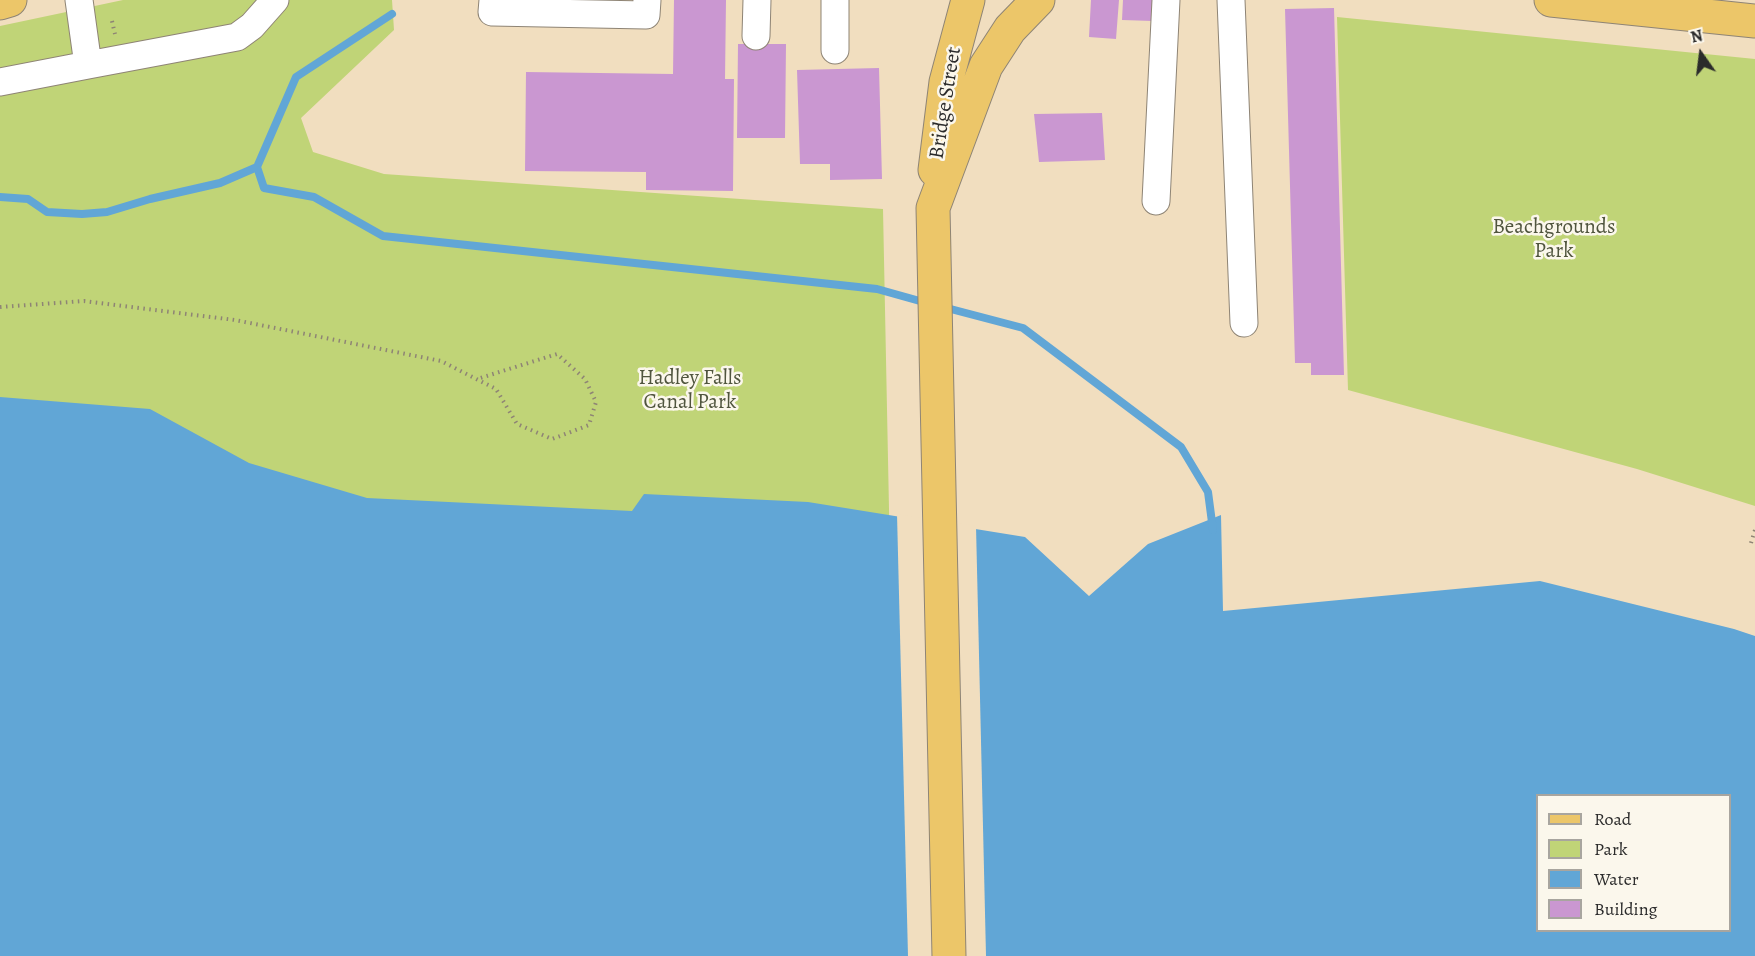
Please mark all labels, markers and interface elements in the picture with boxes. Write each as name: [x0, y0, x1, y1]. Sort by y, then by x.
north arrow: [1671, 24, 1731, 84]
text: N: [1688, 24, 1705, 49]
street label: Bridge Street: [925, 45, 967, 161]
park label: Beachgrounds Park: [1492, 215, 1616, 265]
park label: Hadley Falls Canal Park: [639, 366, 741, 416]
legend: [1536, 794, 1731, 932]
text: Road: [1594, 807, 1631, 831]
text: Park: [1594, 837, 1628, 861]
text: Water: [1594, 867, 1639, 891]
text: Building: [1594, 897, 1658, 921]

